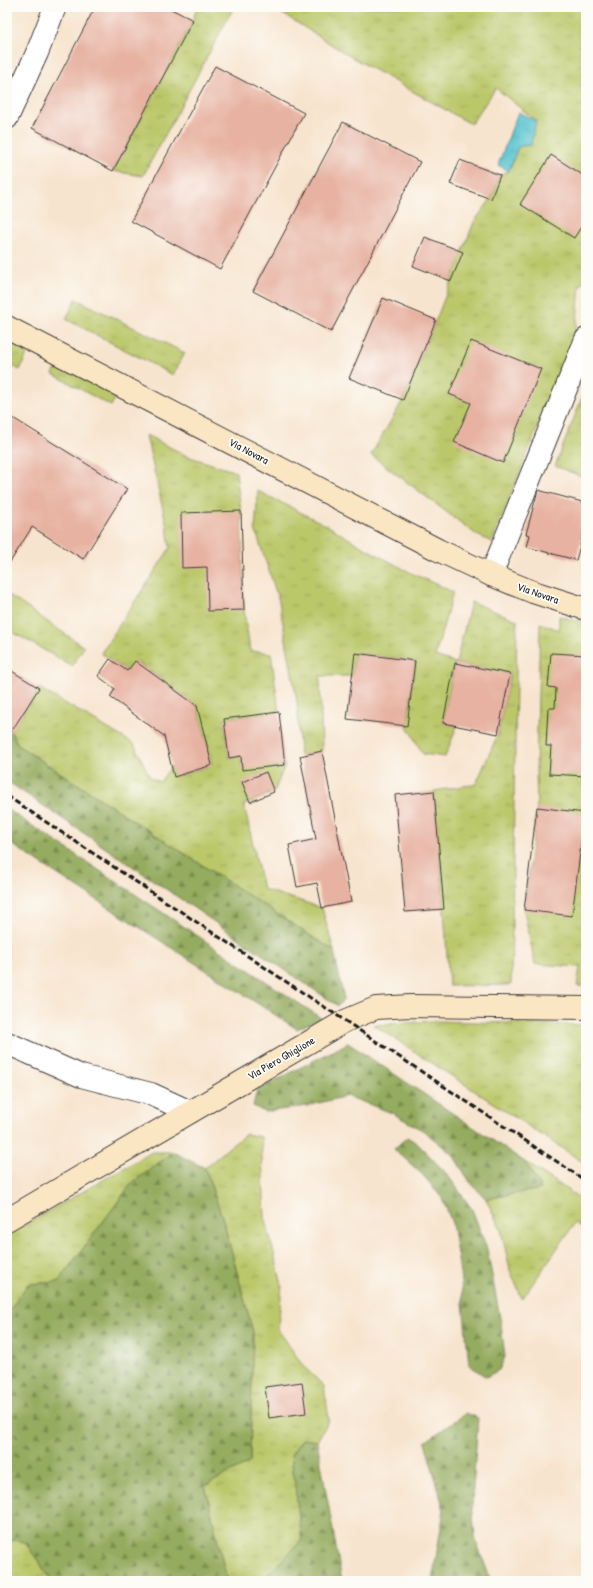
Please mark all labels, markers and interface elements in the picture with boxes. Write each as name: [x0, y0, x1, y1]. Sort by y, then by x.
street label: Via Novara: [227, 435, 272, 468]
street label: Via Novara: [515, 579, 561, 607]
street label: Via Piero Ghiglione: [245, 1033, 318, 1083]

